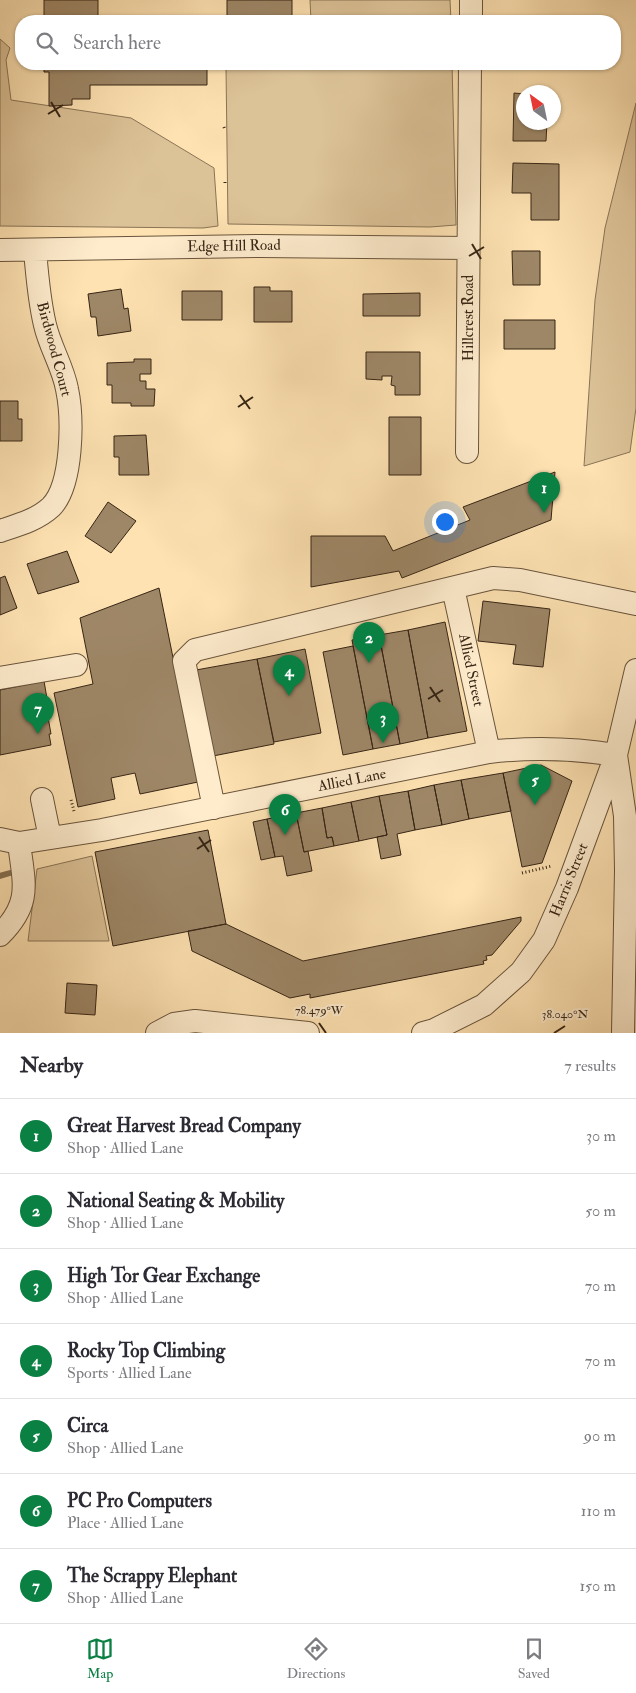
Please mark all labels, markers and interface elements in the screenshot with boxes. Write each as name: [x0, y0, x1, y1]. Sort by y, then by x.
search box: [15, 15, 621, 70]
icon: search: [33, 29, 61, 57]
text: Search here: [73, 31, 161, 55]
north arrow: [516, 85, 561, 130]
street label: Edge Hill Road: [187, 236, 282, 256]
street label: Hillcrest Road: [459, 274, 478, 361]
street label: Birdwood Court: [32, 300, 76, 398]
pin: 1: [528, 472, 560, 513]
your location: [432, 509, 458, 535]
pin: 2: [353, 622, 385, 663]
street label: Allied Street: [454, 631, 488, 708]
pin: 4: [273, 655, 305, 696]
pin: 7: [22, 693, 54, 734]
pin: 3: [367, 702, 399, 743]
street label: Allied Lane: [315, 764, 388, 796]
pin: 5: [519, 764, 551, 805]
pin: 6: [269, 794, 301, 835]
street label: Harris Street: [546, 840, 592, 920]
text: 78.479°W: [295, 1003, 344, 1018]
text: 38.040°N: [542, 1007, 588, 1022]
text: Nearby: [20, 1052, 83, 1079]
text: 7 results: [564, 1056, 616, 1076]
text: Great Harvest Bread Company: [67, 1114, 301, 1138]
text: 1: [33, 1126, 39, 1146]
text: 30 m: [586, 1126, 616, 1146]
text: Shop · Allied Lane: [67, 1138, 184, 1158]
text: National Seating & Mobility: [67, 1189, 284, 1213]
text: 2: [32, 1201, 40, 1221]
text: 50 m: [585, 1201, 616, 1221]
text: Shop · Allied Lane: [67, 1213, 184, 1233]
text: High Tor Gear Exchange: [67, 1264, 260, 1288]
text: 3: [33, 1276, 39, 1296]
text: 70 m: [585, 1276, 616, 1296]
text: Shop · Allied Lane: [67, 1288, 184, 1308]
text: Rocky Top Climbing: [67, 1339, 225, 1363]
text: 4: [32, 1351, 40, 1371]
text: 70 m: [585, 1351, 616, 1371]
text: Sports · Allied Lane: [67, 1363, 192, 1383]
text: Circa: [67, 1414, 108, 1438]
text: 5: [32, 1426, 40, 1446]
text: 90 m: [584, 1426, 616, 1446]
text: Shop · Allied Lane: [67, 1438, 184, 1458]
text: PC Pro Computers: [67, 1489, 212, 1513]
text: 6: [32, 1501, 40, 1521]
text: 110 m: [581, 1501, 616, 1521]
text: Place · Allied Lane: [67, 1513, 184, 1533]
text: The Scrappy Elephant: [67, 1564, 237, 1588]
text: 7: [32, 1576, 40, 1596]
text: 150 m: [579, 1576, 616, 1596]
text: Shop · Allied Lane: [67, 1588, 184, 1608]
tab: Map: [86, 1635, 114, 1682]
tab: Directions: [287, 1635, 345, 1682]
tab: Saved: [518, 1635, 550, 1682]

